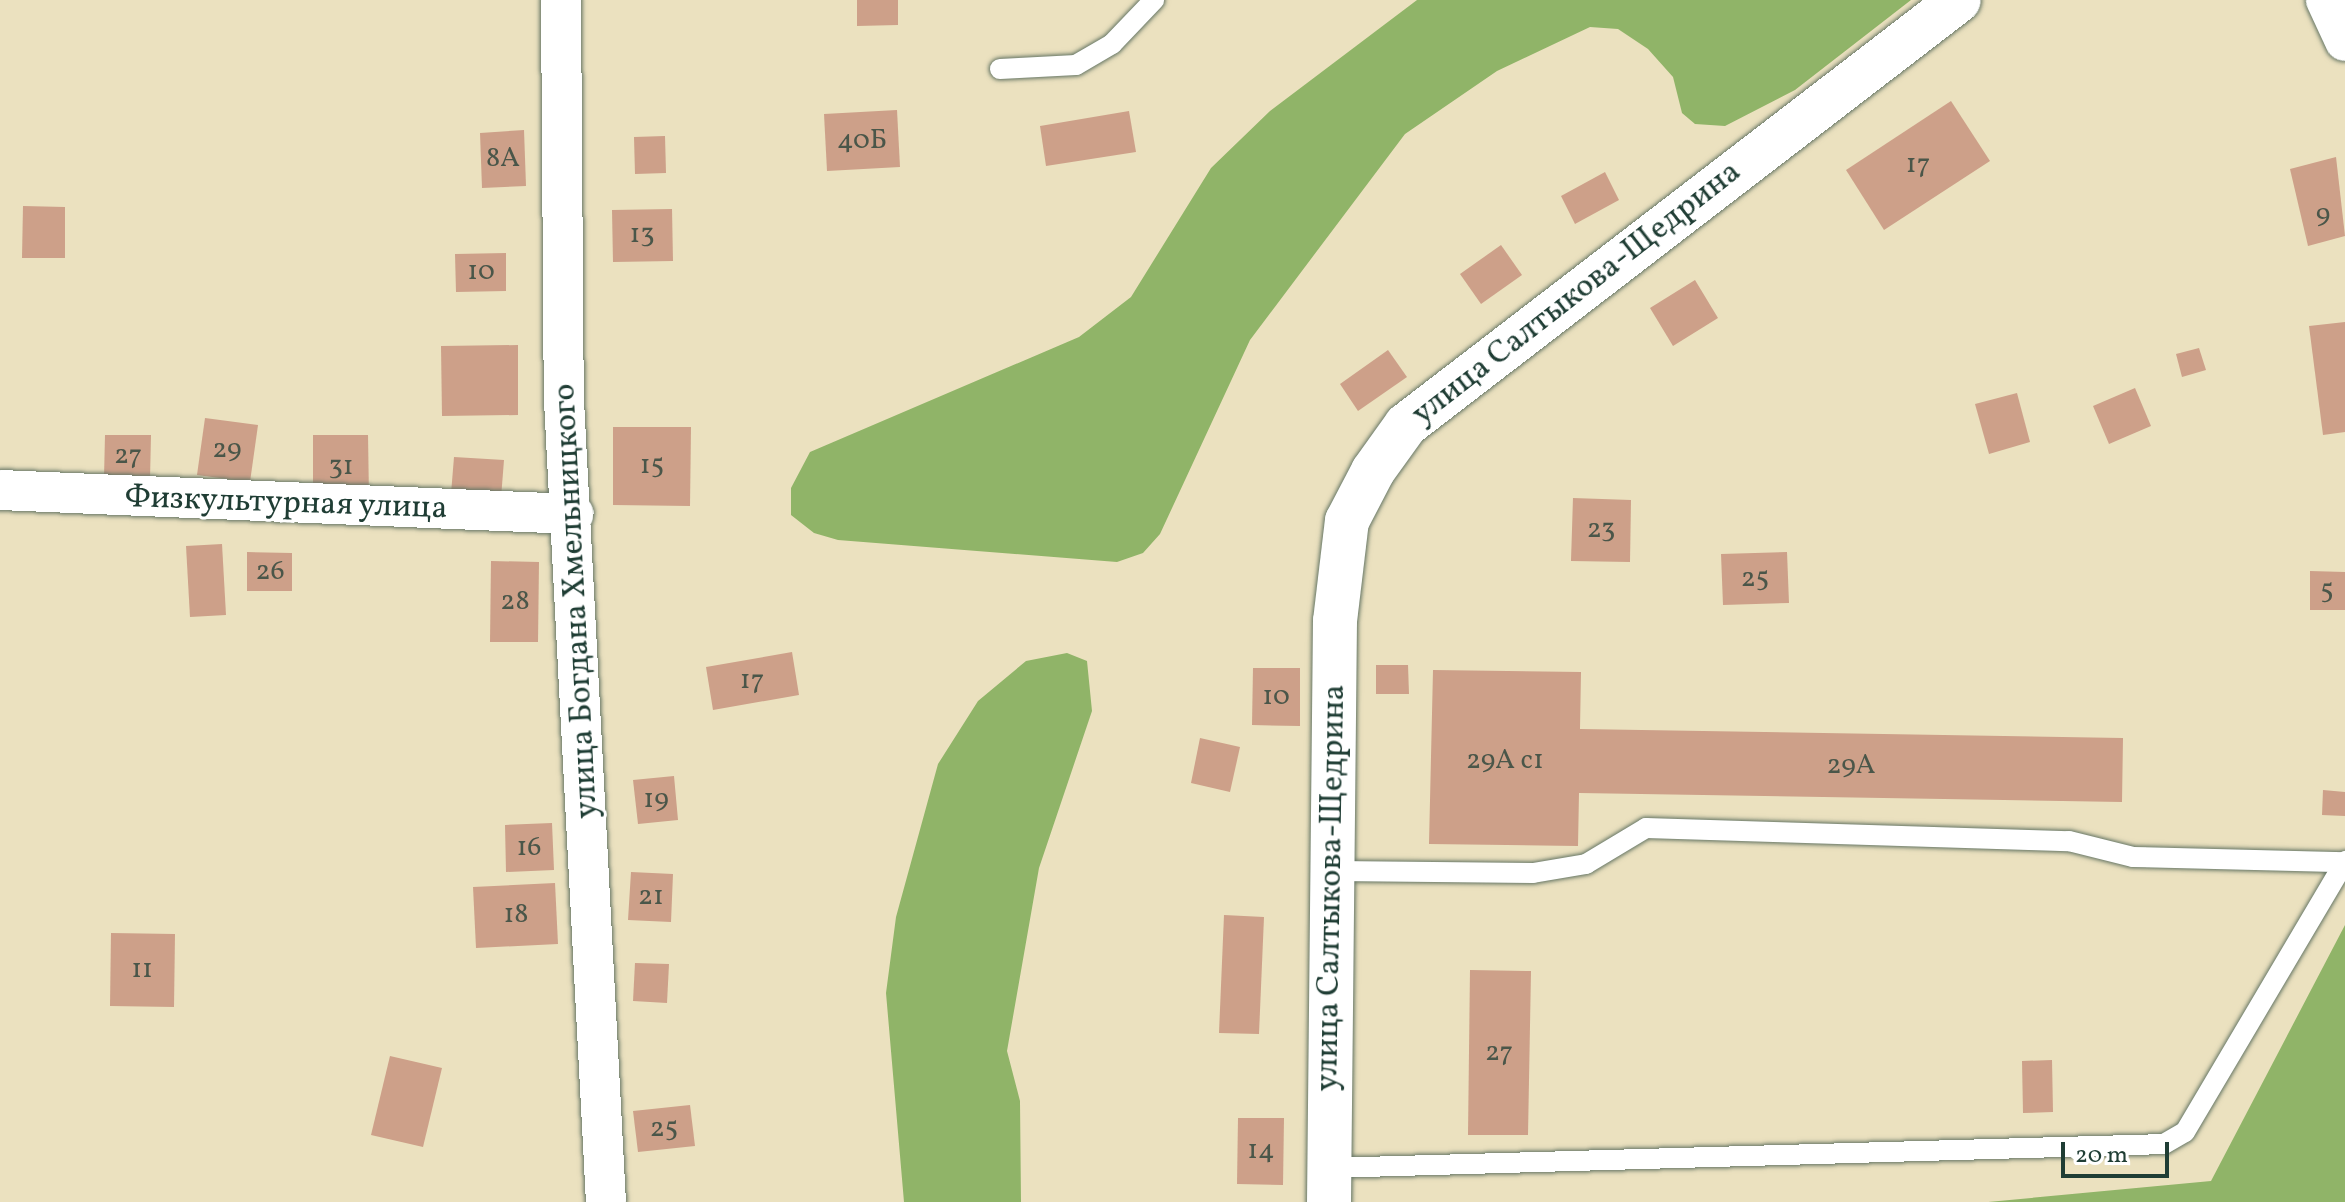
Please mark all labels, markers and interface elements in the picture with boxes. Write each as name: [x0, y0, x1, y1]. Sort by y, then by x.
house number: 40Б: [837, 124, 887, 158]
house number: 8А: [486, 142, 520, 176]
house number: 17: [1906, 148, 1930, 182]
street label: улица Салтыкова-Щедрина: [1405, 154, 1749, 434]
house number: 9: [2316, 198, 2330, 232]
house number: 13: [629, 218, 655, 252]
house number: 10: [467, 255, 495, 289]
street label: улица Богдана Хмельницкого: [546, 382, 608, 820]
house number: 29: [212, 433, 242, 467]
house number: 27: [114, 439, 142, 473]
house number: 15: [640, 449, 664, 483]
house number: 31: [328, 450, 354, 484]
street label: Физкультурная улица: [124, 479, 448, 529]
house number: 23: [1587, 513, 1615, 547]
house number: 26: [255, 555, 285, 589]
house number: 25: [1741, 562, 1769, 596]
house number: 5: [2320, 574, 2334, 608]
house number: 28: [500, 585, 530, 619]
house number: 17: [740, 664, 764, 698]
house number: 10: [1262, 680, 1290, 714]
street label: улица Салтыкова-Щедрина: [1309, 684, 1355, 1092]
house number: 29А с1: [1466, 744, 1544, 778]
house number: 29А: [1827, 749, 1875, 783]
house number: 19: [643, 783, 669, 817]
house number: 16: [516, 831, 542, 865]
house number: 21: [638, 880, 664, 914]
house number: 18: [503, 898, 529, 932]
house number: 11: [131, 953, 153, 987]
house number: 27: [1485, 1036, 1513, 1070]
house number: 25: [650, 1112, 678, 1146]
scale bar: [2065, 1126, 2173, 1176]
house number: 14: [1247, 1134, 1275, 1168]
text: 20 m: [2075, 1139, 2128, 1173]

